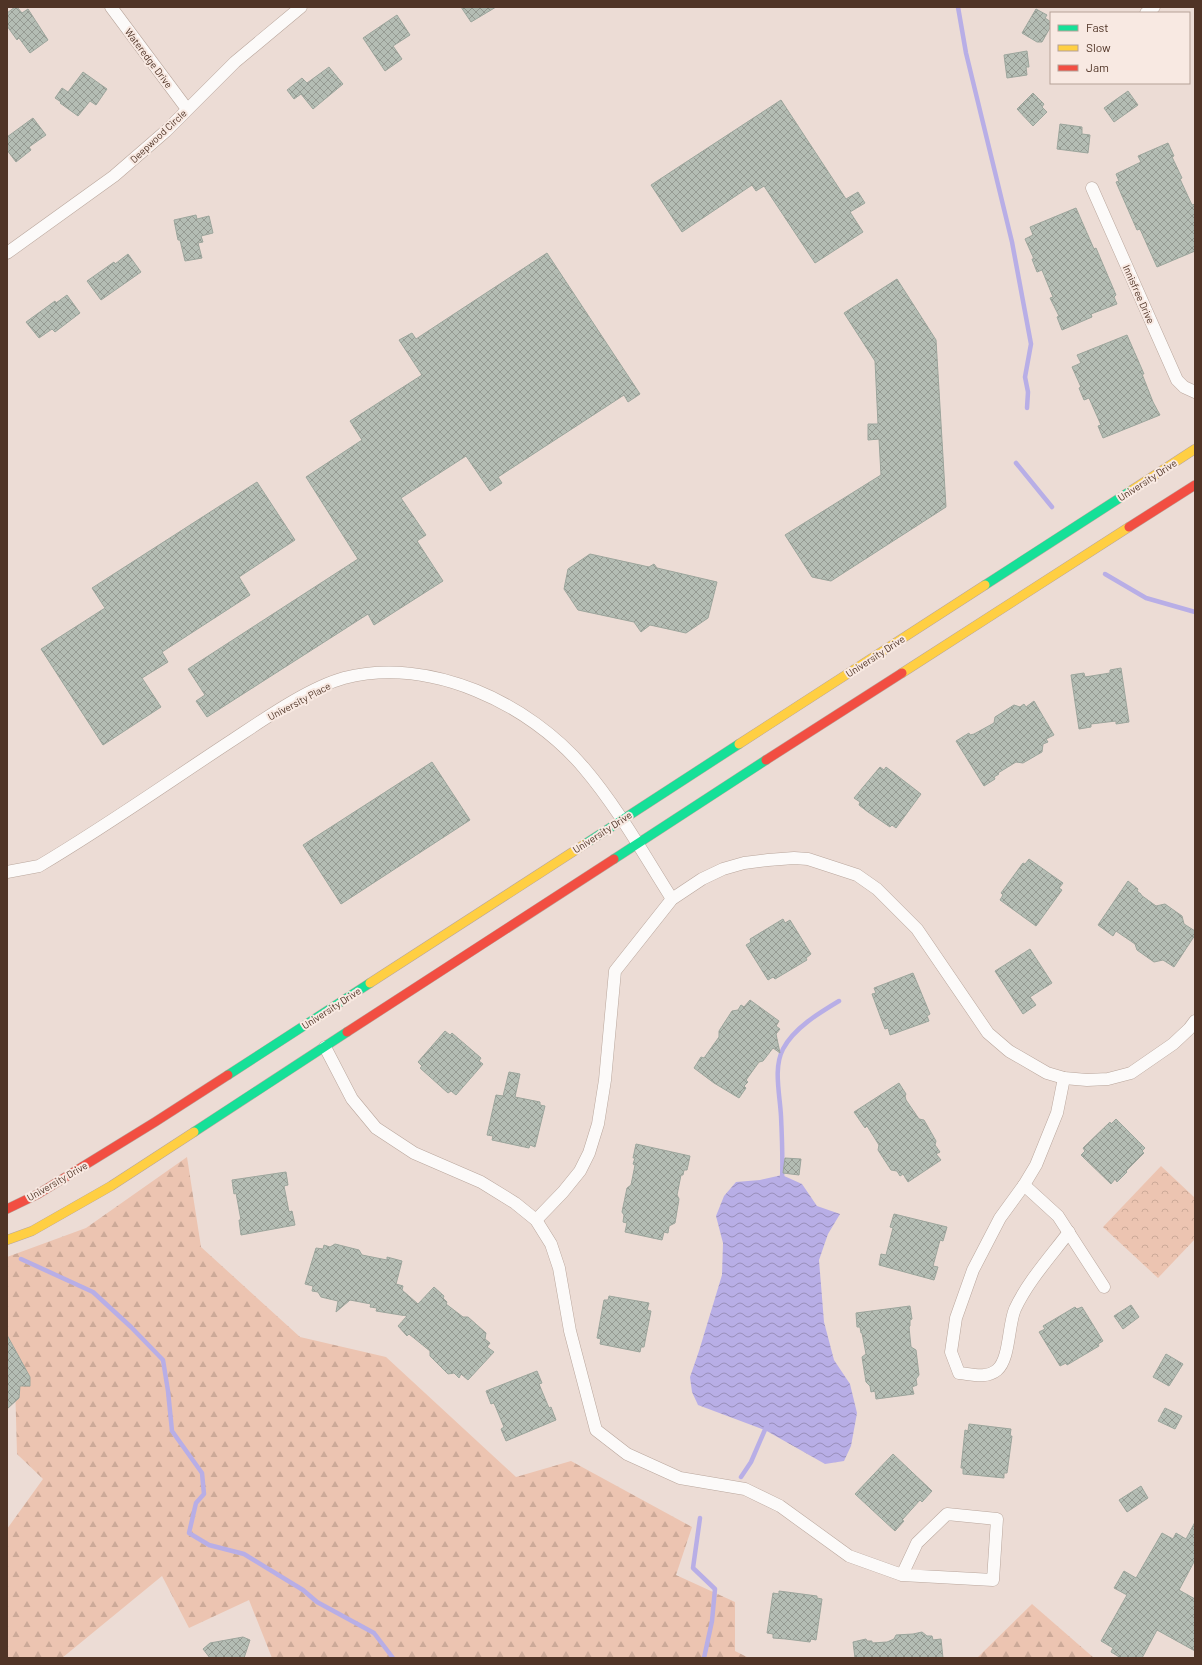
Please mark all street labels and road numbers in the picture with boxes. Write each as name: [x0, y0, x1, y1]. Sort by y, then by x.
street label: Wateredge Drive: [123, 26, 175, 90]
street label: Deepwood Circle: [127, 107, 189, 165]
street label: Innisfree Drive: [1121, 263, 1157, 325]
street label: University Drive: [1115, 456, 1179, 504]
street label: University Drive: [843, 632, 907, 680]
street label: University Place: [266, 679, 332, 723]
street label: University Drive: [570, 808, 634, 856]
street label: University Drive: [299, 984, 363, 1032]
street label: University Drive: [25, 1159, 89, 1203]

